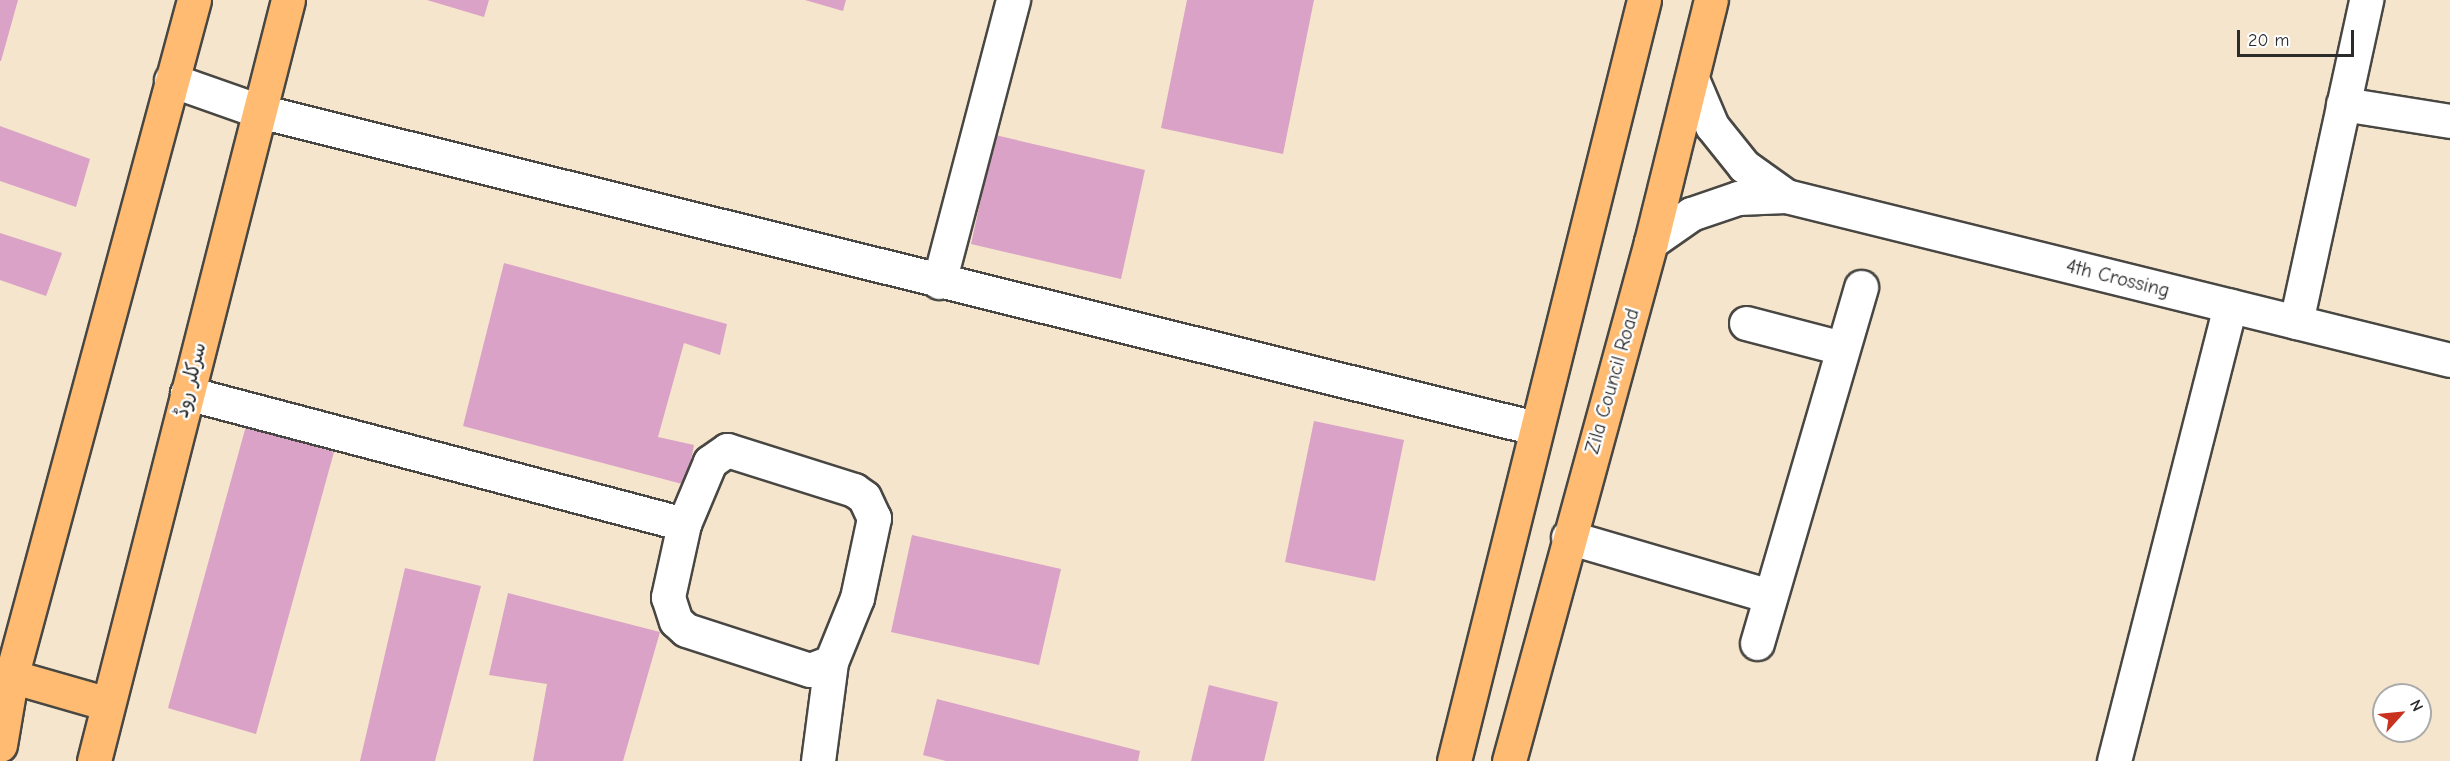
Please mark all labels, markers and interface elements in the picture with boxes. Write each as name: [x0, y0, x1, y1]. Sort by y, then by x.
scale bar: [2240, 18, 2357, 56]
text: 20 m: [2248, 30, 2289, 51]
street label: 4th Crossing: [2064, 254, 2172, 302]
street label: Zila Council Road: [1580, 306, 1644, 456]
street label: سرکلر روڈ: [169, 340, 211, 420]
north arrow: [2372, 683, 2432, 743]
text: N: [2406, 697, 2427, 714]

